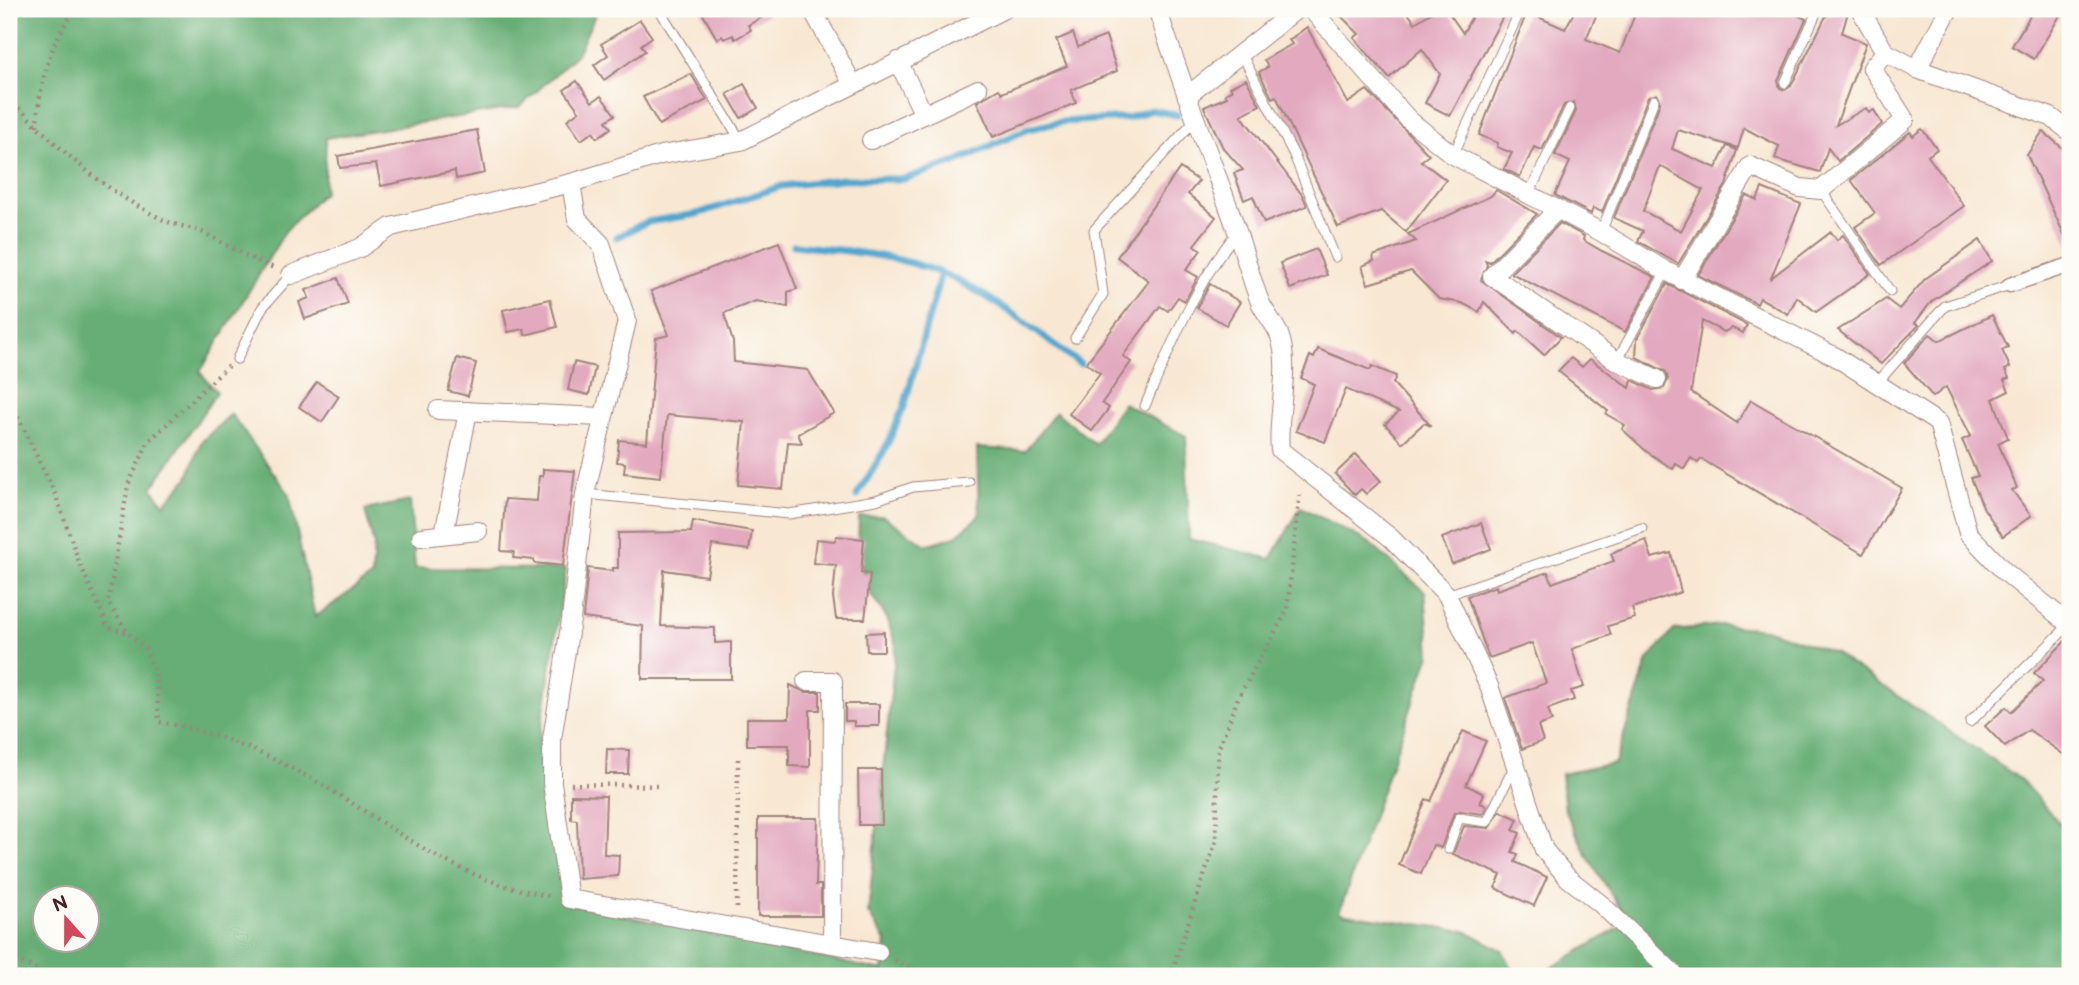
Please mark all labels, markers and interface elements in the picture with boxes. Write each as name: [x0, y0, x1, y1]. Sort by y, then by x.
north arrow: [32, 884, 102, 954]
text: N: [50, 891, 71, 918]

